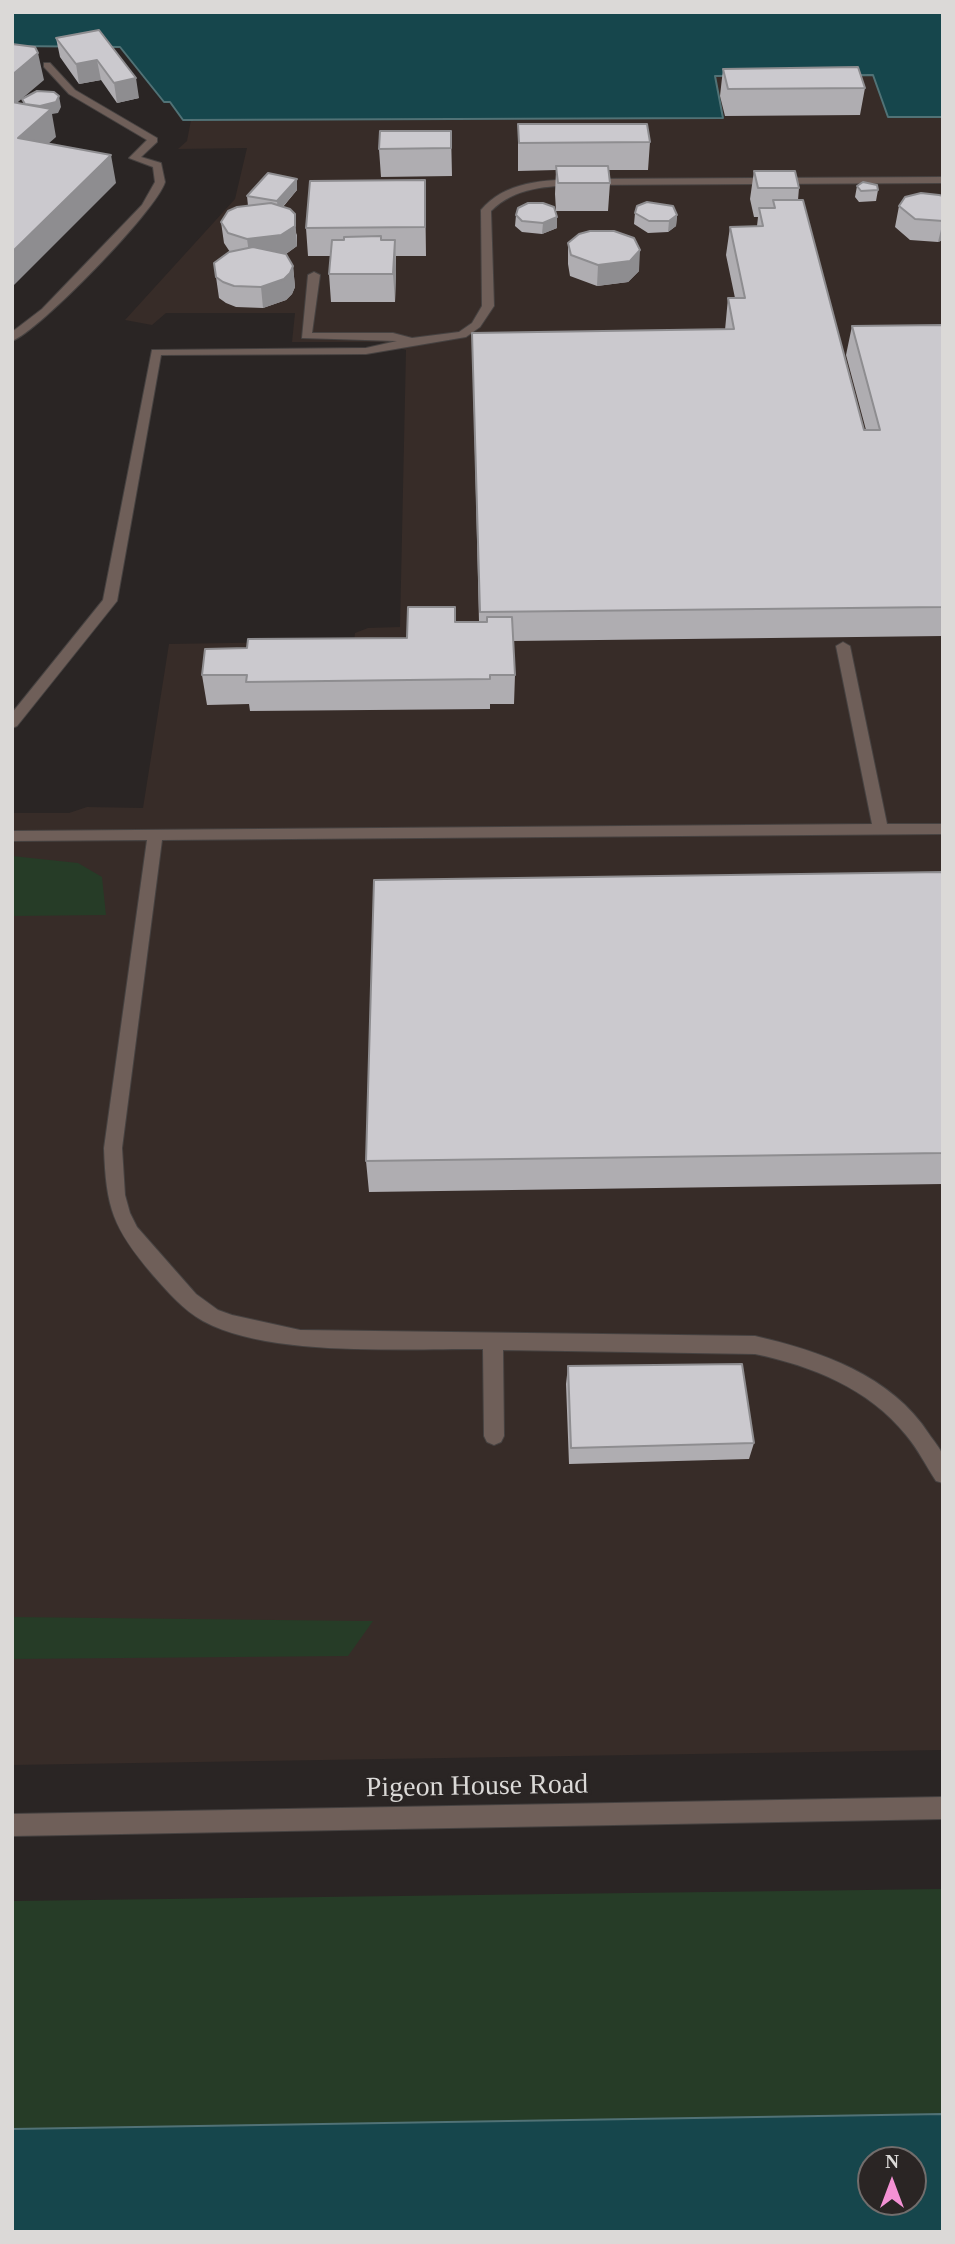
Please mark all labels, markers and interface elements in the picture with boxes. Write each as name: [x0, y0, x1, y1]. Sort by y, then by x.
street label: Pigeon House Road: [366, 1768, 588, 1806]
north arrow: [857, 2146, 927, 2216]
text: N: [885, 2151, 899, 2172]

